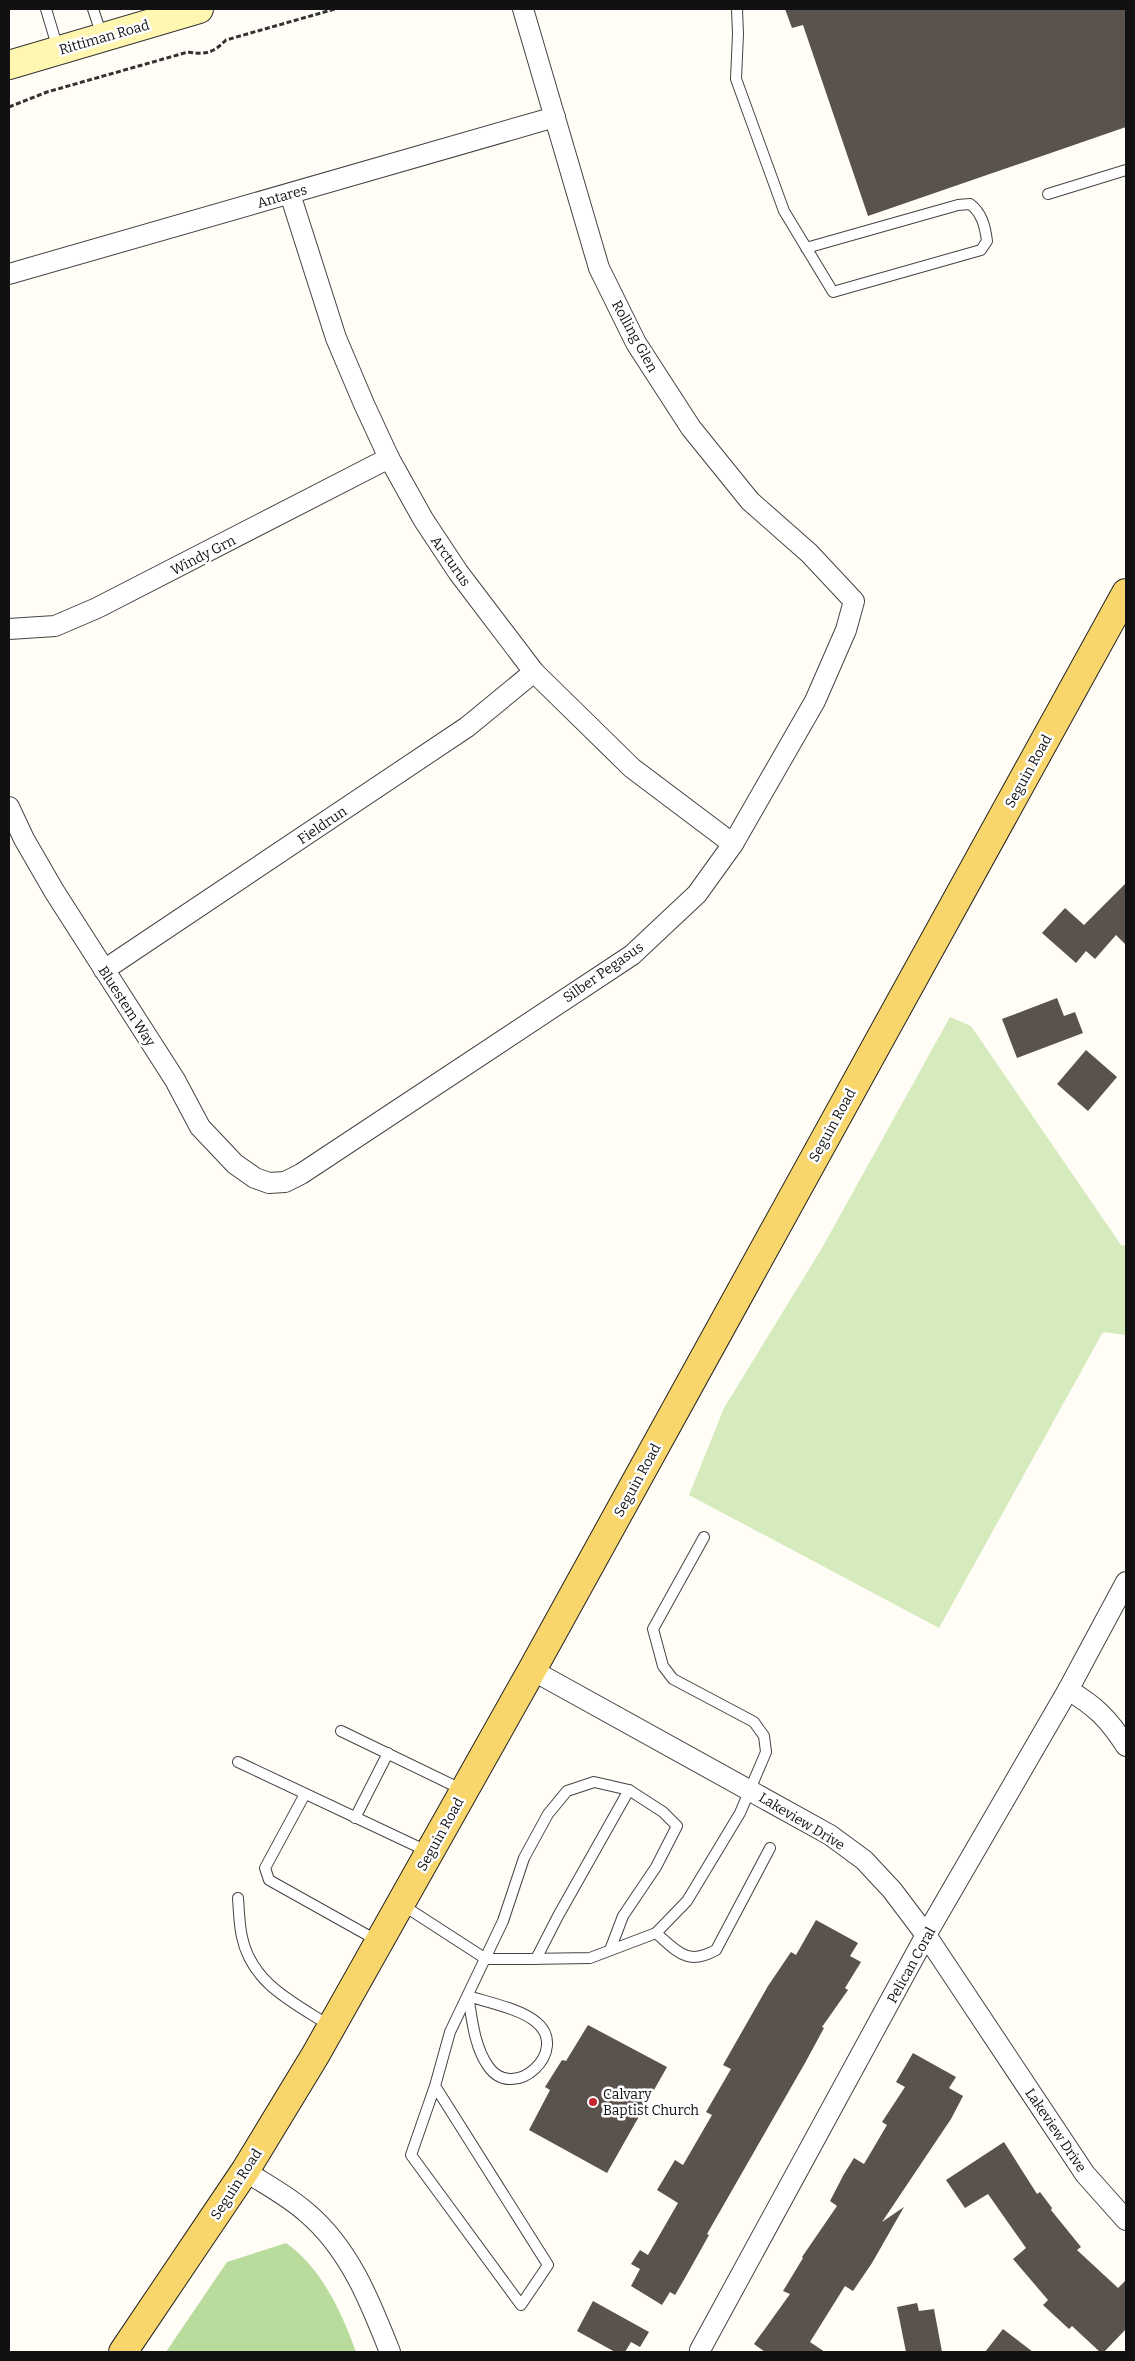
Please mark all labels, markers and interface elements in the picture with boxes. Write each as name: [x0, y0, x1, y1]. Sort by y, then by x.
street label: Rittiman Road: [57, 16, 151, 58]
street label: Antares: [255, 181, 309, 212]
street label: Rolling Glen: [608, 297, 661, 375]
street label: Windy Grn: [168, 532, 238, 579]
street label: Arcturus: [427, 533, 474, 590]
street label: Seguin Road: [1001, 732, 1056, 811]
street label: Fieldrun: [295, 803, 350, 848]
street label: Silber Pegasus: [560, 938, 647, 1006]
street label: Bluestem Way: [94, 963, 159, 1050]
street label: Seguin Road: [805, 1086, 860, 1165]
street label: Seguin Road: [610, 1441, 665, 1520]
street label: Lakeview Drive: [756, 1789, 848, 1854]
street label: Seguin Road: [413, 1795, 468, 1874]
street label: Pelican Coral: [884, 1924, 939, 2006]
street label: Lakeview Drive: [1021, 2085, 1090, 2175]
place label: Calvary Baptist Church: [603, 2086, 699, 2119]
marker: Calvary Baptist Church: [587, 2096, 599, 2108]
street label: Seguin Road: [207, 2146, 266, 2223]

